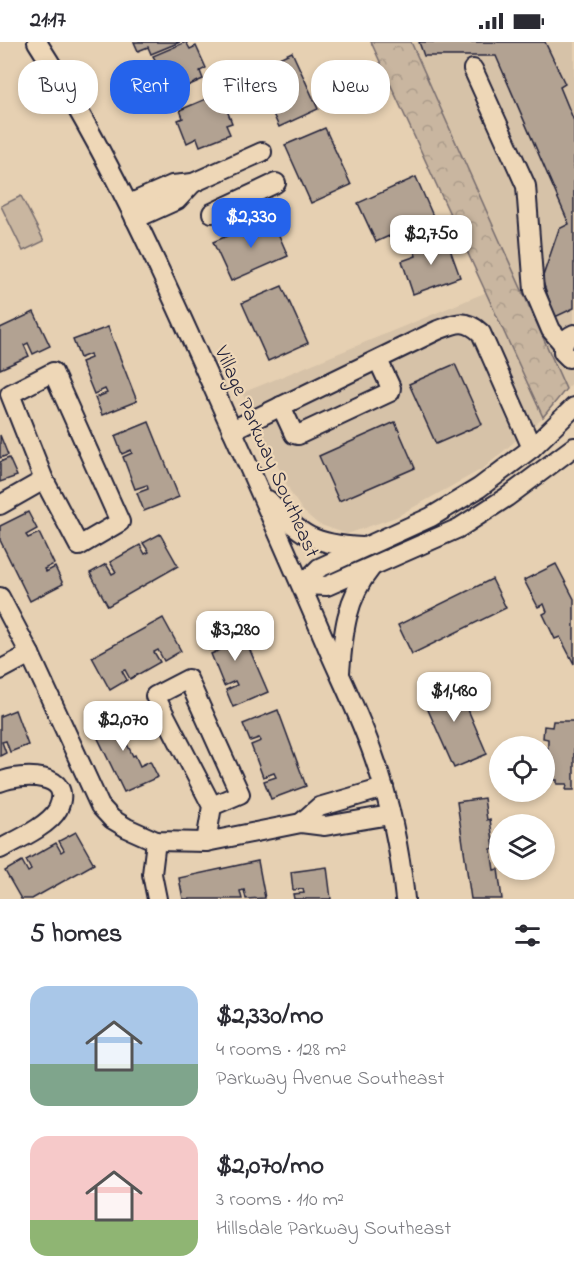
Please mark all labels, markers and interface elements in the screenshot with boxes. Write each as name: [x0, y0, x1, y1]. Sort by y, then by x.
text: 21:17: [30, 5, 66, 37]
chip: Buy: [18, 60, 98, 114]
chip: Rent: [110, 60, 190, 114]
chip: Filters: [202, 60, 299, 114]
chip: New: [311, 60, 390, 114]
pin: $2,330: [202, 198, 300, 249]
text: $2,330: [226, 203, 276, 232]
pin: $2,750: [382, 215, 480, 266]
text: $2,750: [404, 220, 458, 249]
street label: Village Parkway Southeast: [203, 340, 326, 564]
pin: $3,280: [186, 611, 284, 662]
text: $3,280: [210, 616, 260, 645]
pin: $1,480: [405, 672, 503, 723]
text: $1,480: [431, 677, 477, 706]
pin: $2,070: [74, 701, 172, 752]
text: $2,070: [98, 706, 149, 735]
map controls: [489, 736, 555, 880]
button: locate: [489, 736, 555, 802]
button: layers: [489, 814, 555, 880]
text: 5 homes: [30, 916, 122, 954]
icon: filters: [511, 919, 544, 952]
text: $2,330/mo: [216, 998, 324, 1036]
icon: home: [78, 1010, 150, 1082]
text: 4 rooms · 128 m²: [216, 1036, 346, 1065]
text: Parkway Avenue Southeast: [216, 1065, 444, 1094]
text: $2,070/mo: [216, 1148, 324, 1186]
icon: home: [78, 1160, 150, 1232]
text: 3 rooms · 110 m²: [216, 1186, 344, 1215]
text: Hillsdale Parkway Southeast: [216, 1215, 451, 1244]

